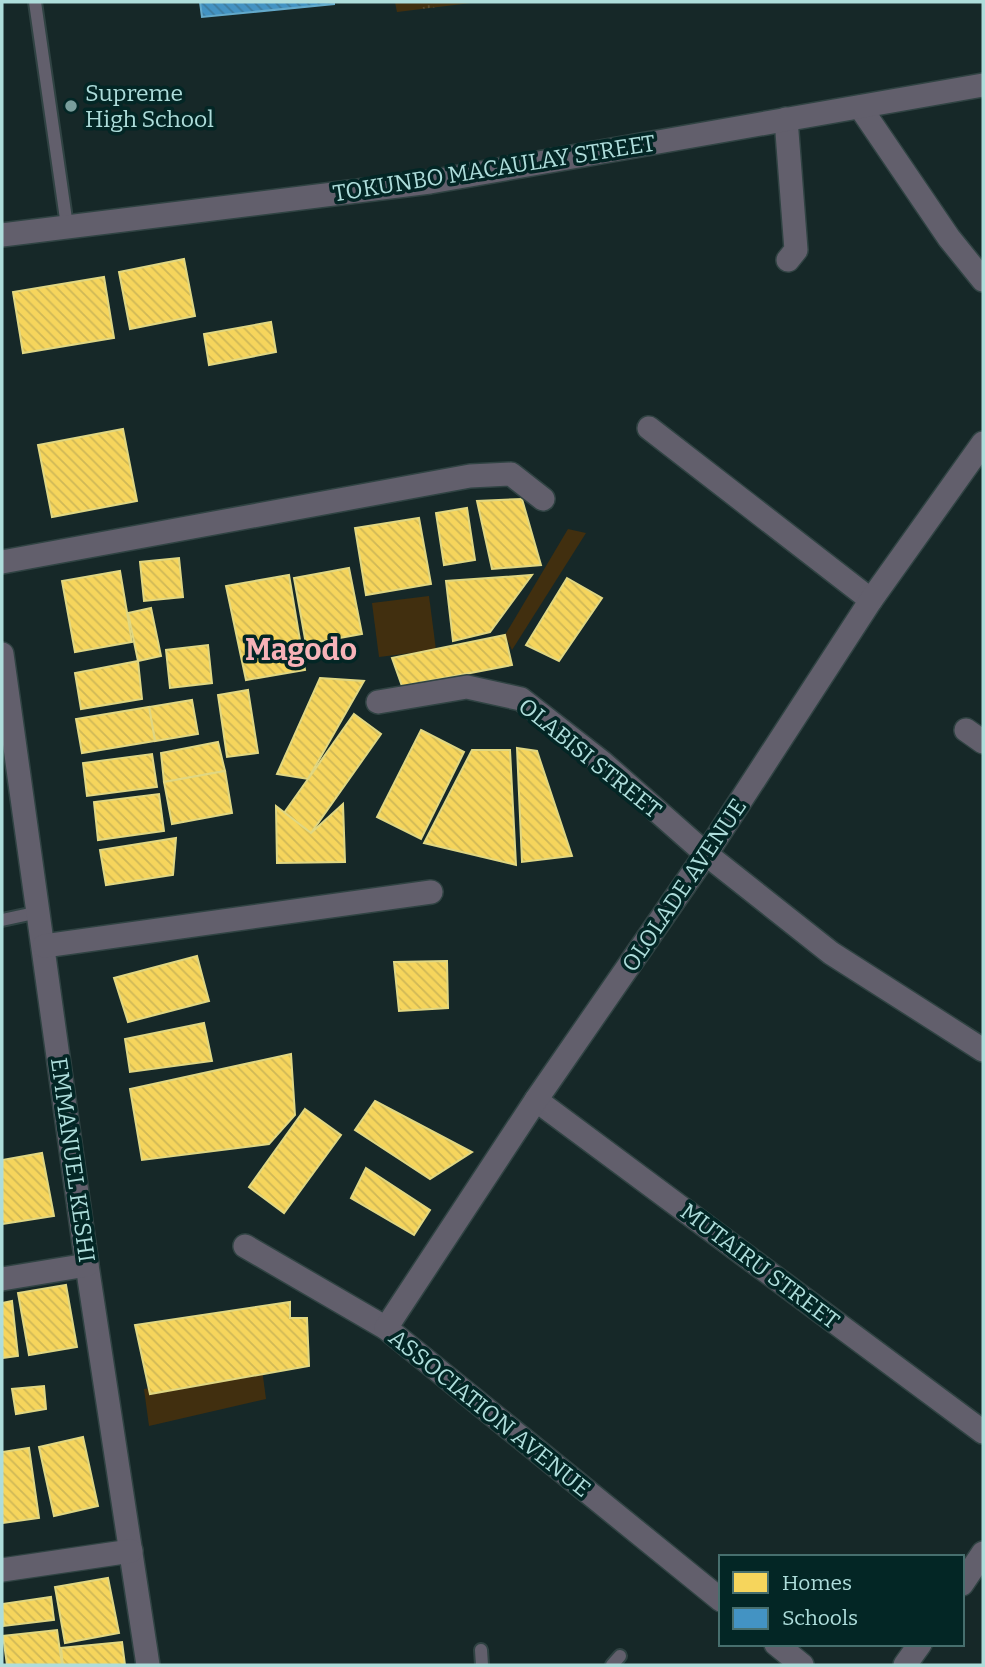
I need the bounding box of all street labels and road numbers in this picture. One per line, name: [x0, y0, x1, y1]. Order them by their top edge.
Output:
street label: TOKUNBO MACAULAY STREET: [331, 129, 657, 207]
street label: OLABISI STREET: [513, 692, 667, 824]
street label: OLOLADE AVENUE: [616, 793, 752, 977]
street label: EMMANUEL KESHI: [45, 1056, 101, 1264]
street label: MUTAIRU STREET: [675, 1197, 845, 1335]
street label: ASSOCIATION AVENUE: [384, 1323, 596, 1503]

